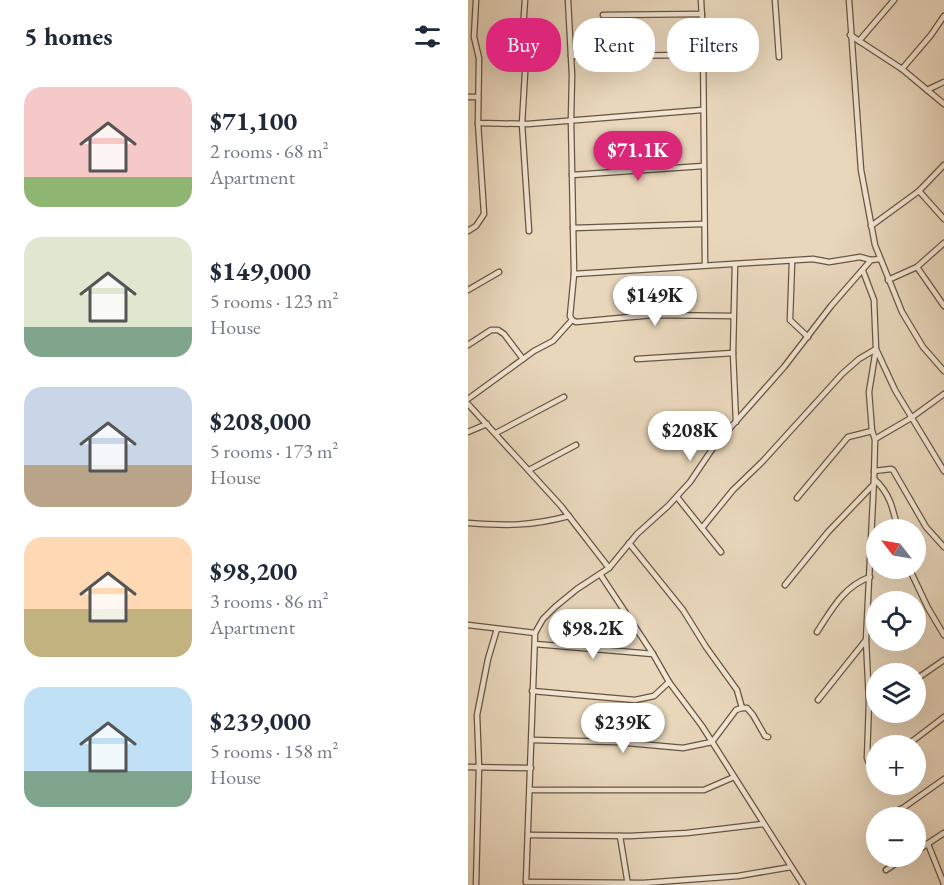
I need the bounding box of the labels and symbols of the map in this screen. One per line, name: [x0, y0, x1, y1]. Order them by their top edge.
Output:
pin: $71.1K: [589, 131, 687, 182]
pin: $149K: [613, 276, 697, 327]
pin: $208K: [648, 411, 732, 462]
north arrow: [866, 519, 926, 579]
pin: $98.2K: [544, 609, 642, 660]
pin: $239K: [581, 703, 665, 754]

